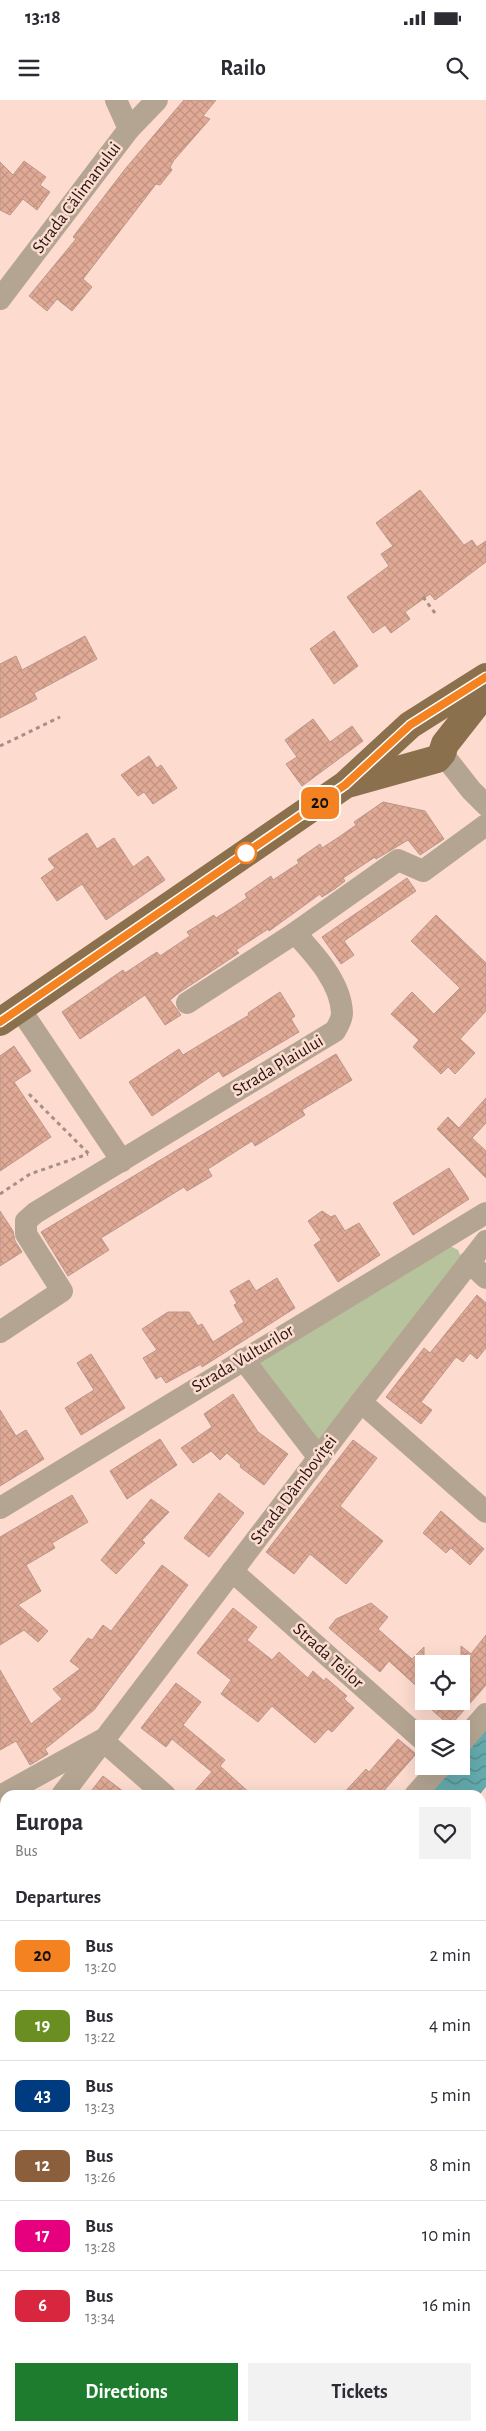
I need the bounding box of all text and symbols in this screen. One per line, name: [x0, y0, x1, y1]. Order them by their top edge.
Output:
text: 13:18: [25, 8, 61, 27]
icon: menu: [15, 54, 43, 82]
icon: search: [443, 54, 471, 82]
text: Railo: [220, 57, 266, 79]
street label: Strada Călimanului: [29, 139, 125, 257]
line badge: 20: [298, 787, 342, 819]
text: 20: [311, 794, 329, 812]
unlabelled marker: [235, 842, 257, 864]
street label: Strada Plaiului: [229, 1032, 327, 1100]
street label: Strada Vulturilor: [189, 1321, 297, 1396]
street label: Strada Dâmboviței: [247, 1432, 341, 1548]
street label: Strada Teilor: [289, 1620, 367, 1692]
map controls: [415, 1655, 470, 1775]
button: locate: [415, 1655, 470, 1710]
button: layers: [415, 1720, 470, 1775]
button: heart: [419, 1807, 471, 1859]
text: Europa: [15, 1811, 83, 1835]
text: Bus: [15, 1843, 38, 1859]
text: Departures: [15, 1888, 101, 1907]
text: Bus: [85, 1937, 113, 1956]
text: 2 min: [430, 1946, 471, 1965]
text: 20: [34, 1947, 51, 1965]
text: 13:20: [85, 1959, 117, 1975]
text: Bus: [85, 2007, 113, 2026]
text: 4 min: [429, 2016, 471, 2035]
text: 19: [35, 2017, 50, 2035]
text: 13:22: [85, 2029, 115, 2045]
text: Bus: [85, 2077, 113, 2096]
text: 5 min: [430, 2086, 471, 2105]
text: 43: [34, 2087, 51, 2105]
text: 13:23: [85, 2099, 115, 2115]
text: Bus: [85, 2147, 113, 2166]
text: 8 min: [429, 2156, 471, 2175]
text: 12: [35, 2157, 50, 2175]
text: 13:26: [85, 2169, 116, 2185]
text: Bus: [85, 2217, 113, 2236]
text: 10 min: [422, 2226, 471, 2245]
text: 17: [35, 2227, 50, 2245]
text: 13:28: [85, 2239, 116, 2255]
text: Bus: [85, 2287, 113, 2306]
text: 16 min: [423, 2296, 471, 2315]
text: 6: [38, 2297, 47, 2315]
text: 13:34: [85, 2309, 115, 2325]
button: Directions: [15, 2363, 238, 2421]
button: Tickets: [248, 2363, 471, 2421]

